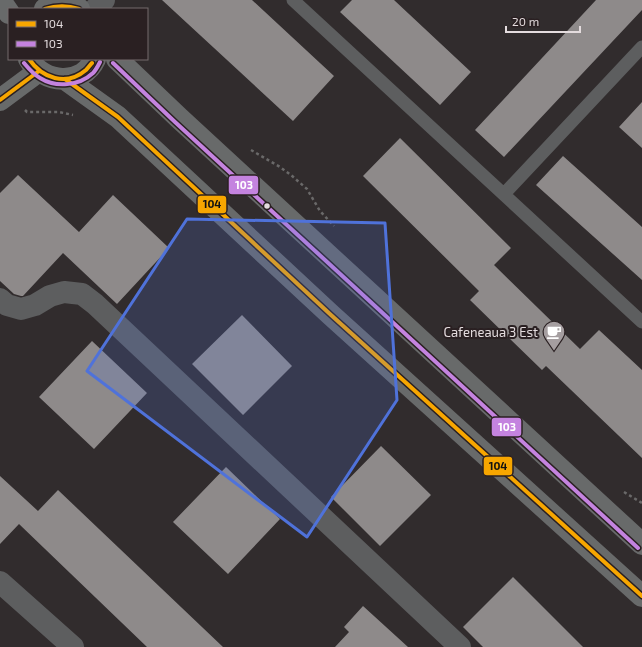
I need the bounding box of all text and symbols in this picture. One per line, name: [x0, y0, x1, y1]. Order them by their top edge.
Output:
legend: [8, 8, 148, 60]
scale bar: [506, 8, 580, 34]
text: 20 m: [512, 14, 539, 28]
text: 104: [44, 16, 63, 30]
text: 103: [44, 36, 63, 50]
line badge: 103: [228, 175, 259, 195]
text: 103: [235, 178, 253, 191]
line badge: 104: [197, 195, 227, 214]
text: 104: [203, 197, 221, 210]
unlabelled marker: [262, 201, 272, 211]
cafe icon: Cafeneaua 3 Est: [541, 319, 567, 352]
place label: Cafeneaua 3 Est: [444, 324, 538, 340]
line badge: 103: [491, 417, 522, 437]
text: 103: [498, 420, 516, 433]
line badge: 104: [483, 456, 513, 476]
text: 104: [489, 459, 507, 472]

